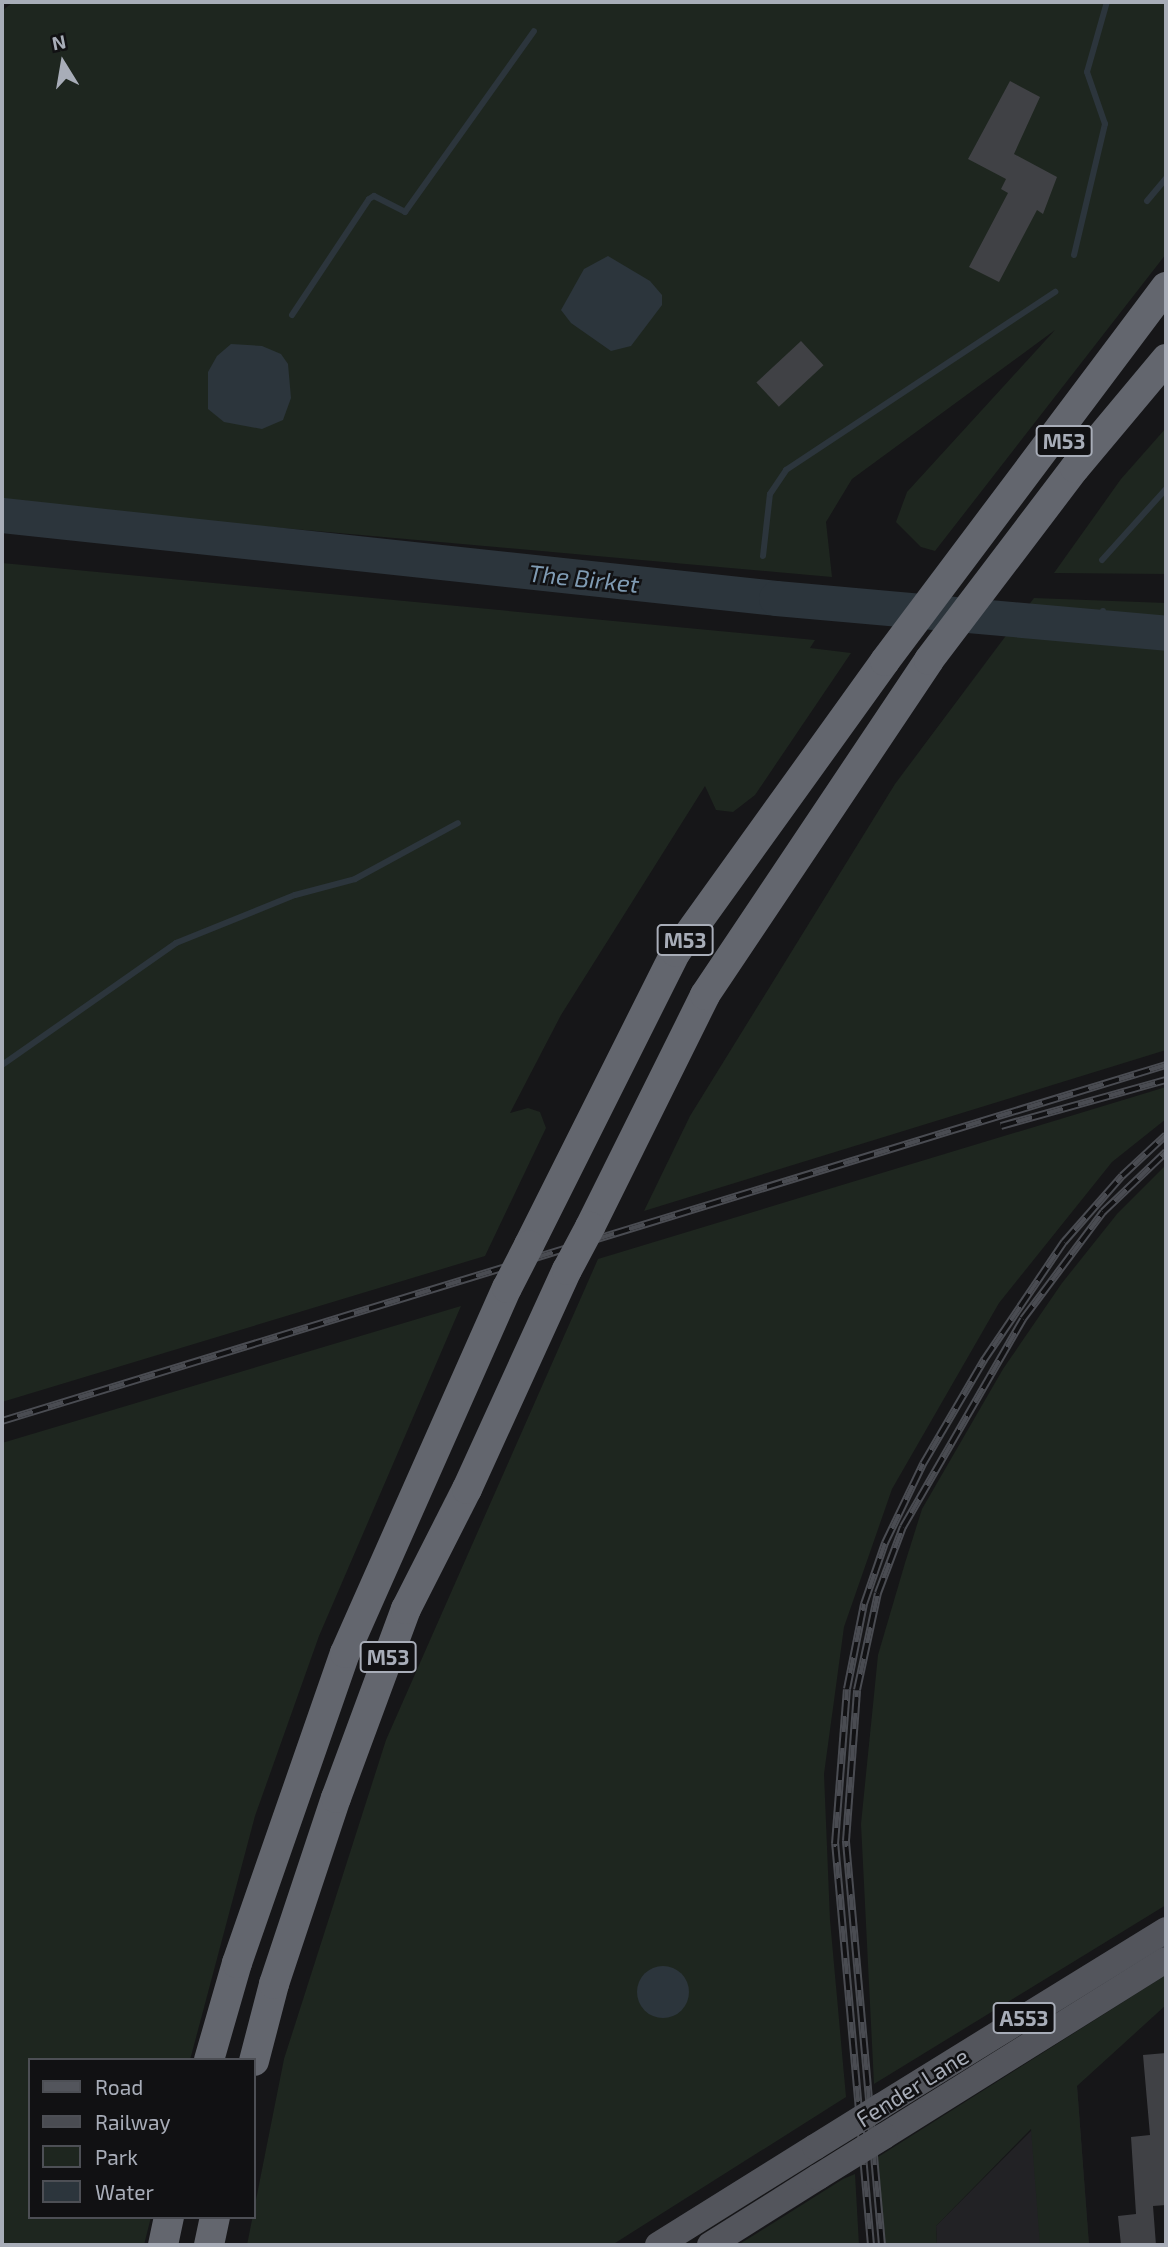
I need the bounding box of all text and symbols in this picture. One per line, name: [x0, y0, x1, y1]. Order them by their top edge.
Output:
north arrow: [28, 28, 98, 98]
text: N: [50, 29, 68, 54]
road number: M53: [1034, 424, 1094, 458]
water label: The Birket: [528, 558, 640, 598]
road number: M53: [655, 922, 715, 958]
road number: M53: [358, 1640, 418, 1674]
road number: A553: [992, 2000, 1056, 2036]
street label: Fender Lane: [851, 2041, 973, 2133]
legend: [28, 2058, 256, 2219]
text: Road: [95, 2074, 143, 2099]
text: Railway: [95, 2109, 171, 2134]
text: Park: [95, 2144, 138, 2169]
text: Water: [95, 2179, 154, 2204]

